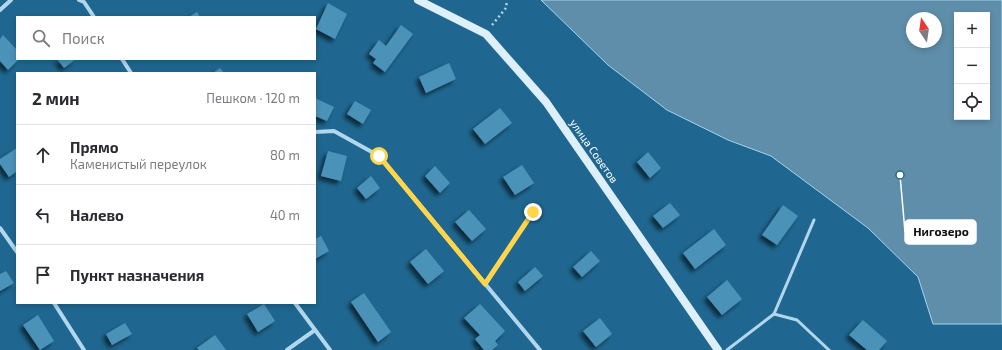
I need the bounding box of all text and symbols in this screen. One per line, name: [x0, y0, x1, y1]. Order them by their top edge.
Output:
north arrow: [906, 12, 942, 48]
map controls: [954, 12, 990, 120]
button: +: [954, 12, 990, 48]
search box: [16, 16, 316, 60]
icon: search: [30, 27, 52, 49]
text: Поиск: [62, 29, 105, 47]
button: −: [954, 48, 990, 84]
button: locate: [954, 84, 990, 120]
text: 2 мин: [32, 88, 80, 108]
text: Пешком · 120 m: [206, 90, 300, 106]
street label: улица Советов: [567, 116, 621, 186]
text: Прямо: [70, 138, 119, 156]
icon: ahead: [32, 144, 54, 166]
text: 80 m: [270, 147, 300, 163]
route start: [370, 147, 388, 165]
text: Каменистый переулок: [70, 156, 207, 172]
route end: [524, 203, 542, 221]
icon: left: [32, 204, 54, 226]
text: Налево: [70, 206, 124, 224]
text: 40 m: [270, 207, 300, 223]
callout: Нигозеро: [905, 220, 976, 244]
text: Нигозеро: [913, 224, 969, 238]
icon: arrive: [32, 264, 54, 286]
text: Пункт назначения: [70, 266, 204, 284]

